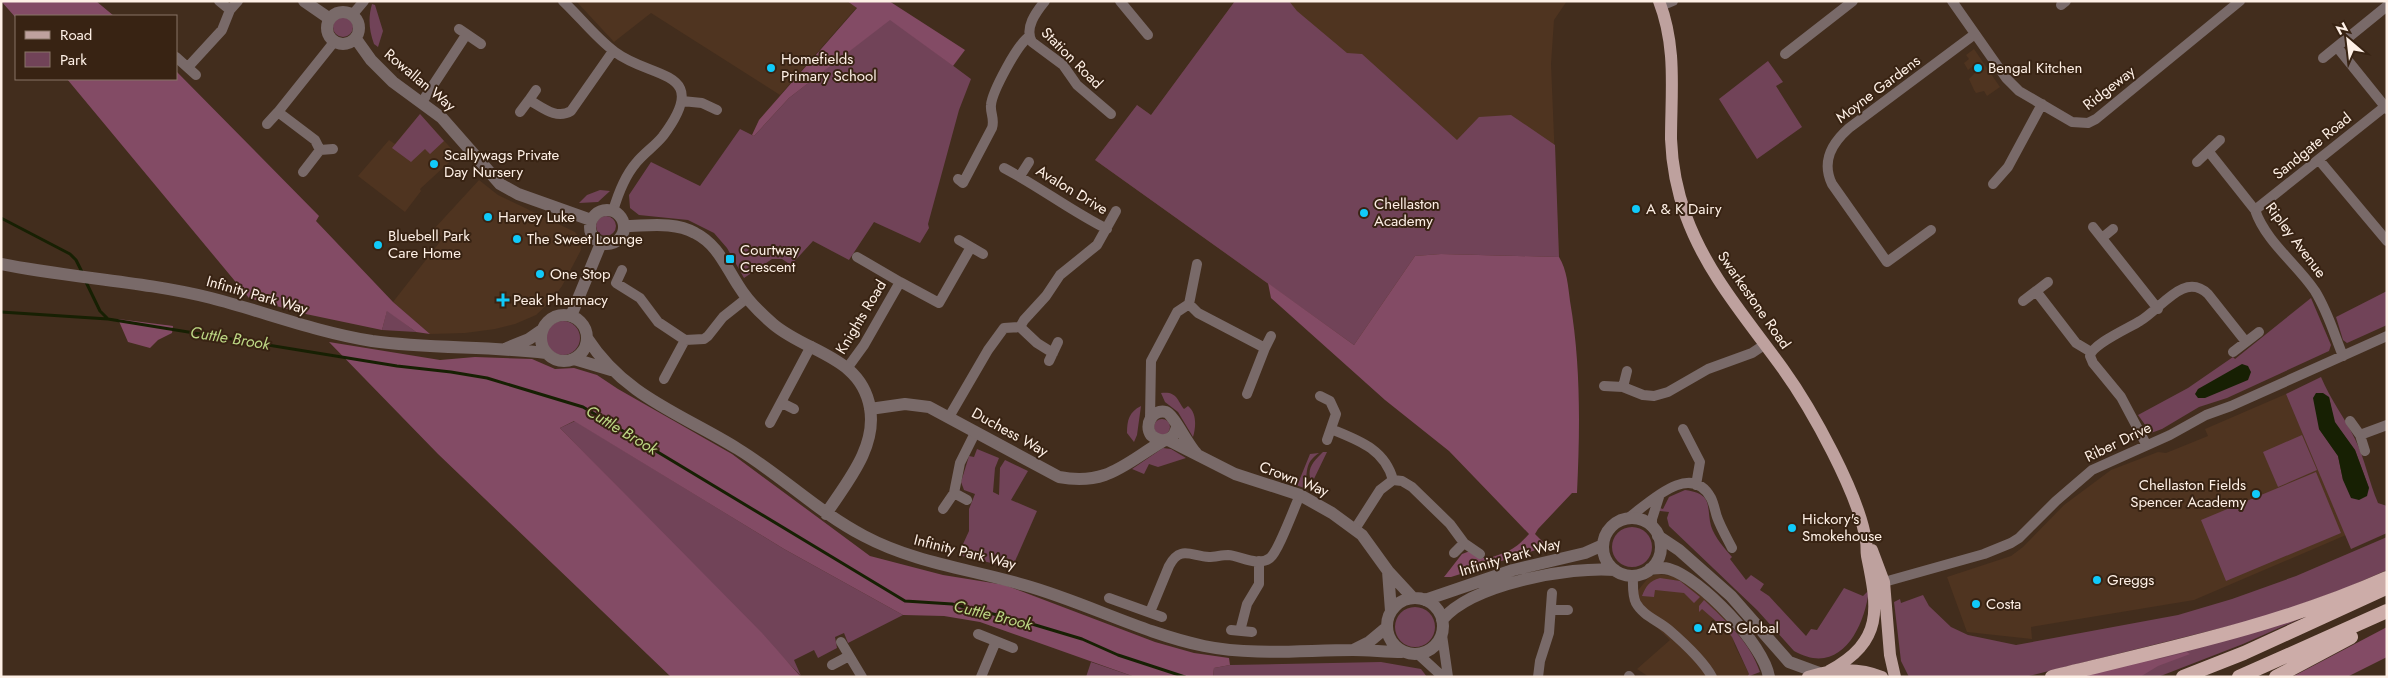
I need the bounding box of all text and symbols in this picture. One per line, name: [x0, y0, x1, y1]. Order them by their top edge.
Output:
legend: [15, 15, 178, 80]
north arrow: [2323, 15, 2373, 65]
text: N: [2332, 17, 2352, 40]
street label: Station Road: [1036, 22, 1108, 94]
text: Road: [60, 24, 92, 46]
street label: Rowallan Way: [379, 43, 461, 117]
place label: Homefields Primary School: [781, 48, 877, 87]
text: Park: [60, 49, 87, 71]
street label: Moyne Gardens: [1831, 50, 1925, 128]
place label: Bengal Kitchen: [1988, 57, 2082, 79]
street label: Ridgeway: [2078, 60, 2140, 115]
marker: Homefields Primary School: [765, 62, 777, 74]
marker: Bengal Kitchen: [1972, 62, 1984, 74]
street label: Sandgate Road: [2268, 107, 2356, 185]
place label: Scallywags Private Day Nursery: [444, 144, 559, 183]
marker: Scallywags Private Day Nursery: [428, 158, 440, 170]
street label: Avalon Drive: [1032, 160, 1112, 220]
place label: Chellaston Academy: [1374, 193, 1440, 232]
place label: A & K Dairy: [1646, 198, 1722, 220]
street label: Ripley Avenue: [2260, 198, 2332, 283]
marker: A & K Dairy: [1630, 203, 1642, 215]
place label: Harvey Luke: [498, 206, 575, 228]
marker: Chellaston Academy: [1358, 207, 1370, 219]
marker: Harvey Luke: [482, 211, 494, 223]
place label: Bluebell Park Care Home: [388, 225, 470, 264]
place label: The Sweet Lounge: [527, 228, 643, 250]
marker: The Sweet Lounge: [511, 233, 523, 245]
marker: Bluebell Park Care Home: [372, 239, 384, 251]
place label: Courtway Crescent: [740, 239, 799, 278]
street label: Swarkestone Road: [1712, 247, 1796, 353]
marker: Courtway Crescent: [724, 253, 736, 265]
place label: One Stop: [550, 263, 611, 285]
marker: One Stop: [534, 268, 546, 280]
street label: Infinity Park Way: [204, 270, 311, 320]
street label: Knights Road: [830, 276, 892, 358]
place label: Peak Pharmacy: [513, 289, 608, 311]
marker: Peak Pharmacy: [497, 294, 509, 306]
water label: Cuttle Brook: [189, 320, 273, 356]
water label: Cuttle Brook: [582, 399, 663, 461]
street label: Duchess Way: [968, 402, 1053, 462]
street label: Riber Drive: [2081, 416, 2155, 468]
street label: Crown Way: [1256, 456, 1332, 502]
place label: Chellaston Fields Spencer Academy: [2130, 474, 2246, 513]
marker: Chellaston Fields Spencer Academy: [2250, 488, 2262, 500]
place label: Hickory's Smokehouse: [1802, 508, 1882, 547]
marker: Hickory's Smokehouse: [1786, 522, 1798, 534]
street label: Infinity Park Way: [912, 529, 1019, 575]
street label: Infinity Park Way: [1457, 532, 1564, 582]
place label: Greggs: [2107, 569, 2154, 591]
marker: Greggs: [2091, 574, 2103, 586]
place label: Costa: [1986, 593, 2021, 615]
water label: Cuttle Brook: [951, 594, 1036, 636]
marker: Costa: [1970, 598, 1982, 610]
place label: ATS Global: [1708, 617, 1779, 639]
marker: ATS Global: [1692, 622, 1704, 634]

